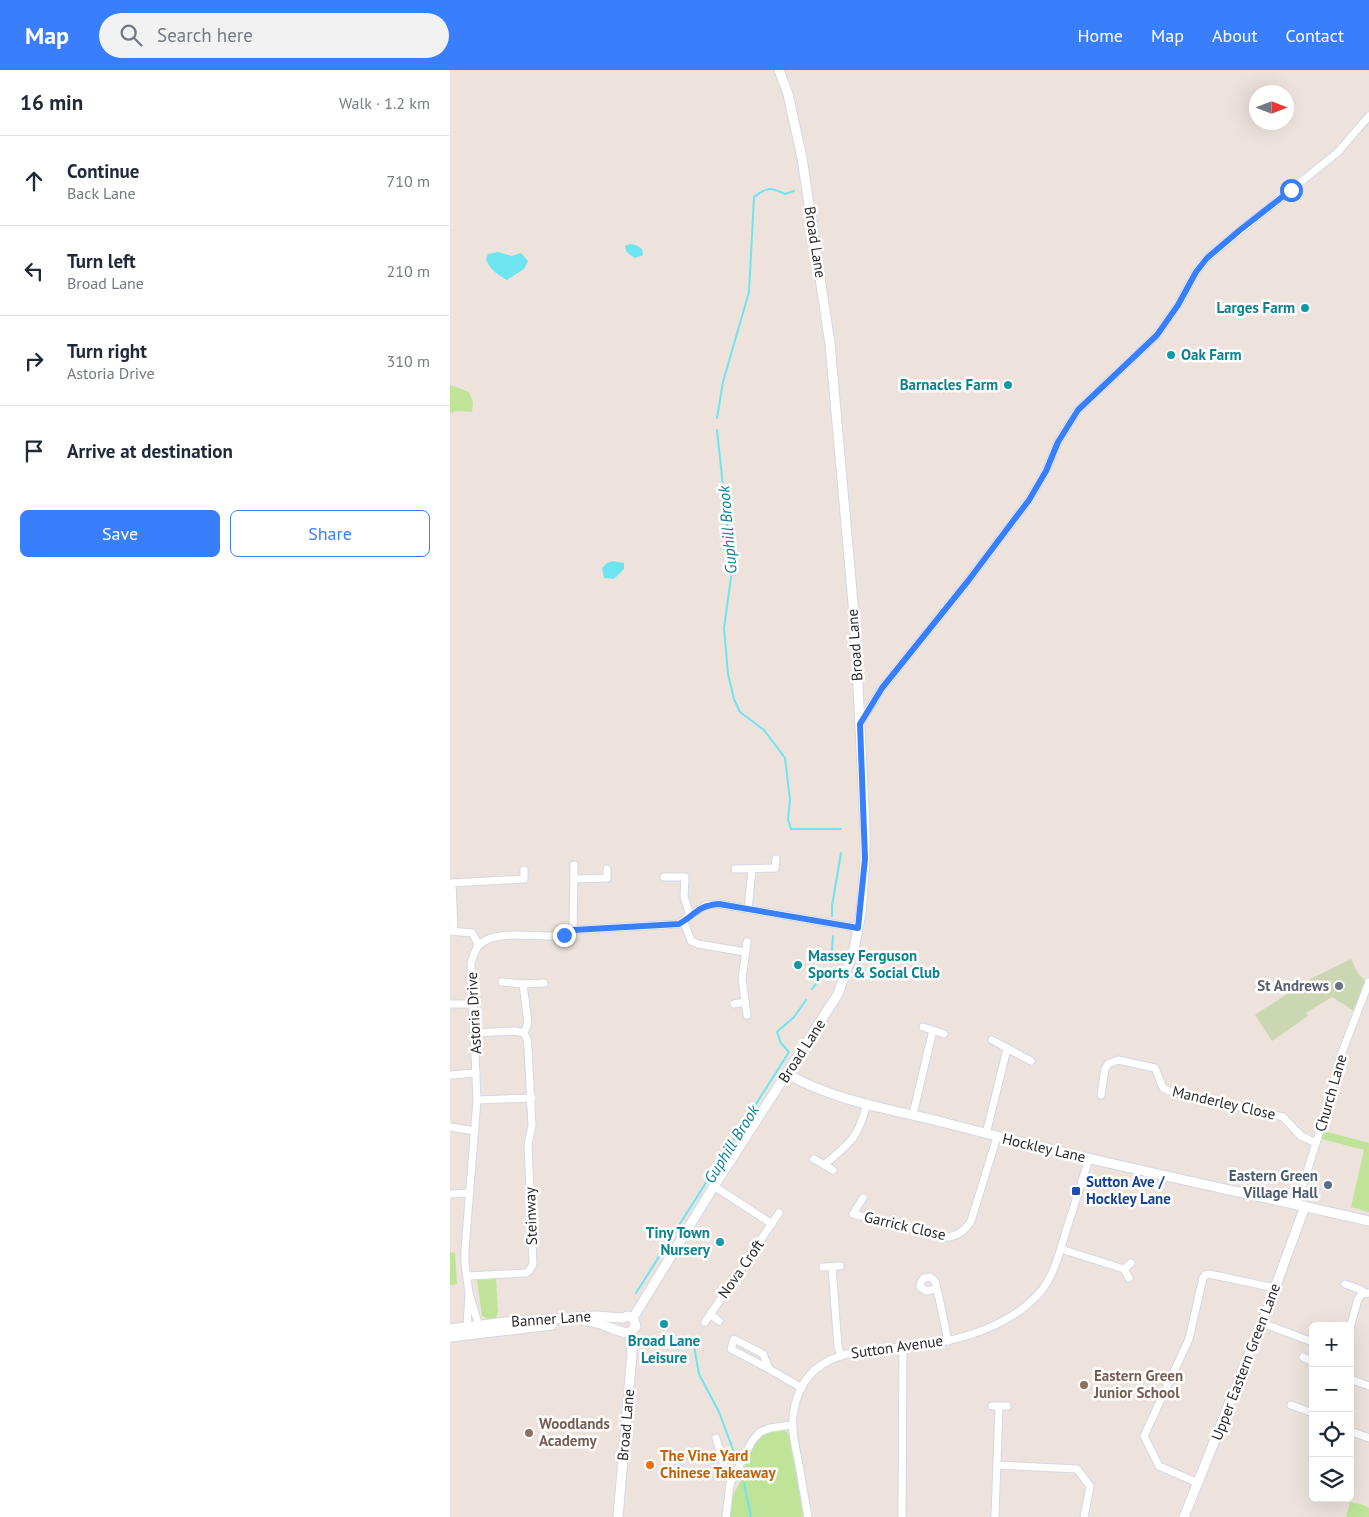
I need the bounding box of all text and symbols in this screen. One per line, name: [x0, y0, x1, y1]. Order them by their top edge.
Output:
search box: [99, 13, 449, 58]
text: Map: [25, 20, 69, 51]
icon: search: [117, 21, 145, 49]
text: Search here: [157, 23, 253, 47]
text: Home: [1077, 24, 1123, 47]
text: Map: [1151, 24, 1184, 47]
text: About: [1212, 24, 1258, 47]
text: Contact: [1286, 24, 1344, 47]
north arrow: [1249, 85, 1294, 130]
text: 16 min: [20, 89, 83, 116]
text: Walk · 1.2 km: [339, 93, 430, 113]
text: Continue: [67, 159, 139, 183]
icon: ahead: [20, 167, 48, 195]
text: 710 m: [387, 171, 430, 191]
route start: [1280, 179, 1303, 202]
text: Back Lane: [67, 183, 136, 203]
street label: Broad Lane: [800, 205, 831, 279]
text: Turn left: [67, 249, 136, 273]
icon: left: [20, 257, 48, 285]
text: 210 m: [387, 261, 430, 281]
text: Broad Lane: [67, 273, 144, 293]
place label: Larges Farm: [1216, 298, 1295, 317]
marker: Larges Farm: [1299, 302, 1311, 314]
text: Turn right: [67, 339, 147, 363]
place label: Oak Farm: [1181, 345, 1242, 364]
icon: right: [20, 347, 48, 375]
marker: Oak Farm: [1165, 349, 1177, 361]
text: 310 m: [387, 351, 430, 371]
text: Astoria Drive: [67, 363, 155, 383]
place label: Barnacles Farm: [900, 375, 998, 394]
marker: Barnacles Farm: [1002, 379, 1014, 391]
icon: arrive: [20, 437, 48, 465]
text: Arrive at destination: [67, 439, 233, 463]
water label: Guphill Brook: [713, 484, 741, 575]
button: Save: [20, 510, 220, 557]
button: Share: [230, 510, 430, 557]
street label: Broad Lane: [843, 608, 866, 682]
route end: [553, 924, 576, 947]
place label: Massey Ferguson Sports & Social Club: [808, 946, 940, 982]
marker: Massey Ferguson Sports & Social Club: [792, 959, 804, 971]
street label: Astoria Drive: [462, 971, 485, 1055]
place label: St Andrews: [1257, 976, 1329, 995]
marker: St Andrews: [1333, 980, 1345, 992]
street label: Broad Lane: [774, 1015, 829, 1086]
street label: Church Lane: [1310, 1052, 1351, 1134]
street label: Manderley Close: [1171, 1081, 1278, 1124]
water label: Guphill Brook: [699, 1101, 763, 1187]
street label: Hockley Lane: [1001, 1129, 1088, 1166]
place label: Eastern Green Village Hall: [1229, 1166, 1319, 1202]
place label: Sutton Ave / Hockley Lane: [1086, 1172, 1171, 1208]
marker: Eastern Green Village Hall: [1322, 1179, 1334, 1191]
marker: Sutton Ave / Hockley Lane: [1070, 1185, 1082, 1197]
street label: Steinway: [520, 1187, 541, 1245]
street label: Garrick Close: [862, 1207, 948, 1244]
place label: Tiny Town Nursery: [646, 1223, 711, 1259]
street label: Nova Croft: [713, 1236, 768, 1302]
marker: Tiny Town Nursery: [714, 1236, 726, 1248]
street label: Upper Eastern Green Lane: [1207, 1281, 1284, 1443]
street label: Banner Lane: [510, 1306, 592, 1331]
marker: Broad Lane Leisure: [658, 1318, 670, 1330]
map controls: [1309, 1322, 1354, 1502]
button: +: [1309, 1322, 1354, 1367]
place label: Broad Lane Leisure: [628, 1331, 701, 1367]
street label: Sutton Avenue: [850, 1331, 944, 1362]
place label: Eastern Green Junior School: [1093, 1366, 1183, 1402]
button: −: [1309, 1367, 1354, 1412]
marker: Eastern Green Junior School: [1078, 1379, 1090, 1391]
street label: Broad Lane: [613, 1388, 638, 1462]
button: locate: [1309, 1412, 1354, 1457]
place label: Woodlands Academy: [539, 1414, 610, 1450]
marker: Woodlands Academy: [523, 1427, 535, 1439]
place label: The Vine Yard Chinese Takeaway: [660, 1446, 776, 1482]
button: layers: [1309, 1457, 1354, 1502]
marker: The Vine Yard Chinese Takeaway: [644, 1459, 656, 1471]

